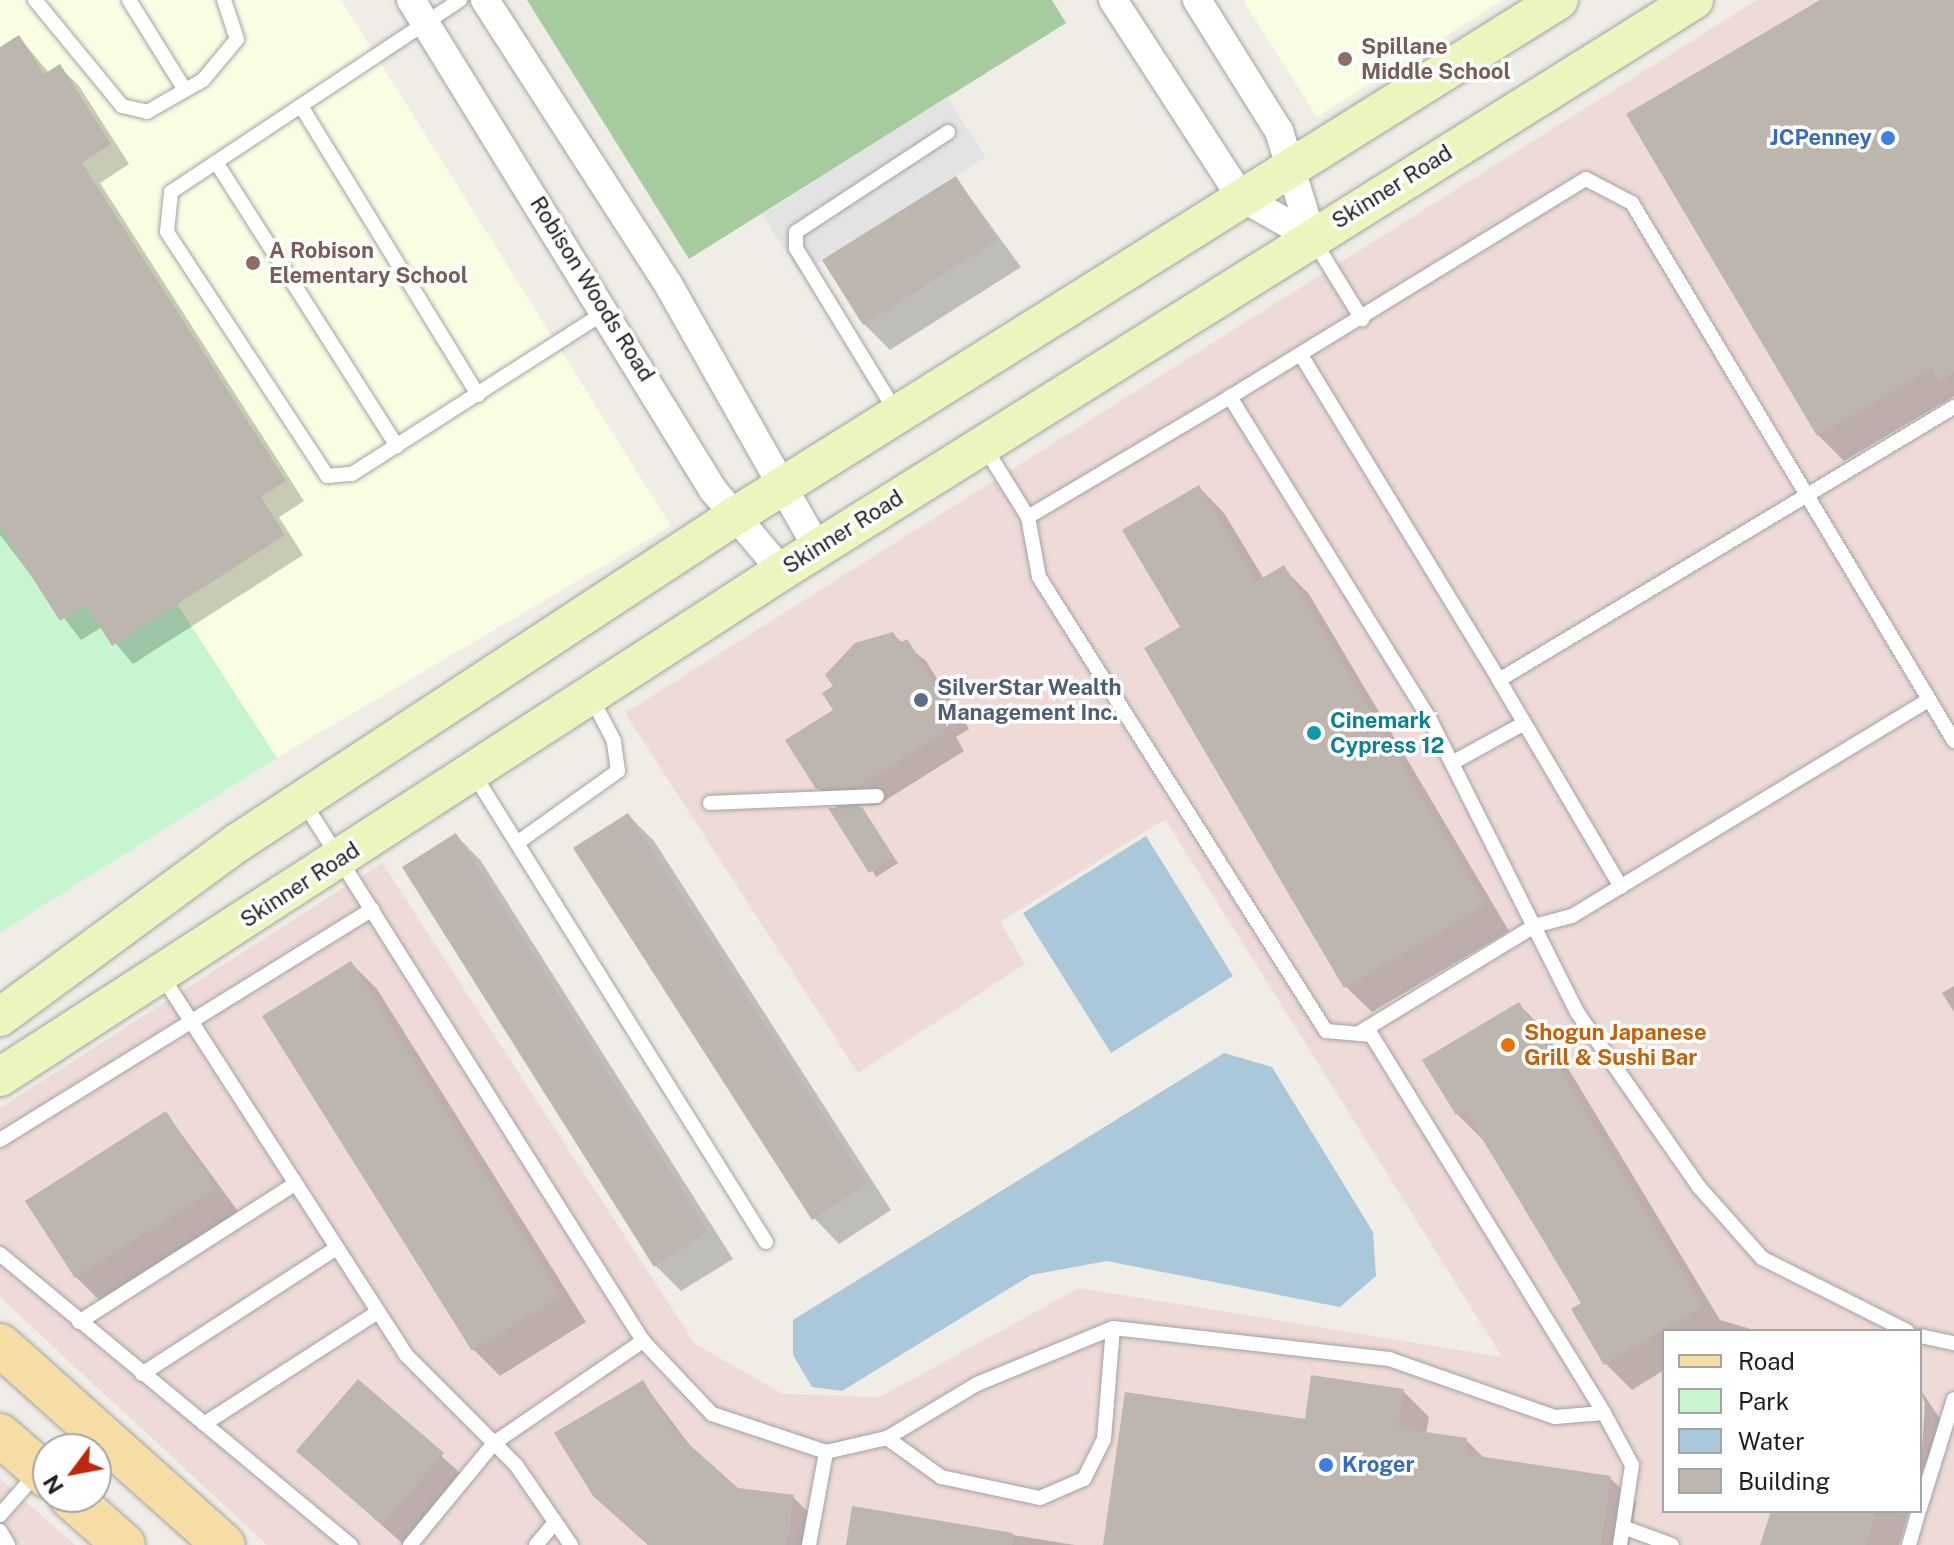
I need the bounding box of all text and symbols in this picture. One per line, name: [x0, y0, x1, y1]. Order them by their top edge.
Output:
place label: Spillane Middle School: [1361, 33, 1511, 84]
marker: Spillane Middle School: [1336, 50, 1354, 68]
place label: JCPenney: [1770, 125, 1872, 151]
marker: JCPenney: [1879, 129, 1897, 147]
street label: Skinner Road: [1327, 140, 1457, 234]
street label: Robison Woods Road: [524, 191, 660, 387]
place label: A Robison Elementary School: [269, 237, 468, 288]
marker: A Robison Elementary School: [244, 254, 262, 272]
street label: Skinner Road: [778, 485, 908, 579]
place label: SilverStar Wealth Management Inc.: [937, 674, 1122, 726]
marker: SilverStar Wealth Management Inc.: [912, 691, 930, 709]
place label: Cinemark Cypress 12: [1330, 707, 1445, 758]
marker: Cinemark Cypress 12: [1305, 724, 1323, 742]
street label: Skinner Road: [236, 837, 364, 933]
place label: Shogun Japanese Grill & Sushi Bar: [1524, 1019, 1707, 1070]
marker: Shogun Japanese Grill & Sushi Bar: [1499, 1036, 1517, 1054]
legend: [1662, 1329, 1922, 1513]
text: Road: [1738, 1347, 1795, 1375]
text: Park: [1738, 1387, 1789, 1415]
text: Water: [1738, 1427, 1805, 1455]
north arrow: [32, 1433, 112, 1513]
place label: Kroger: [1342, 1452, 1415, 1478]
marker: Kroger: [1317, 1456, 1335, 1474]
text: Building: [1738, 1467, 1830, 1495]
text: N: [38, 1470, 69, 1499]

